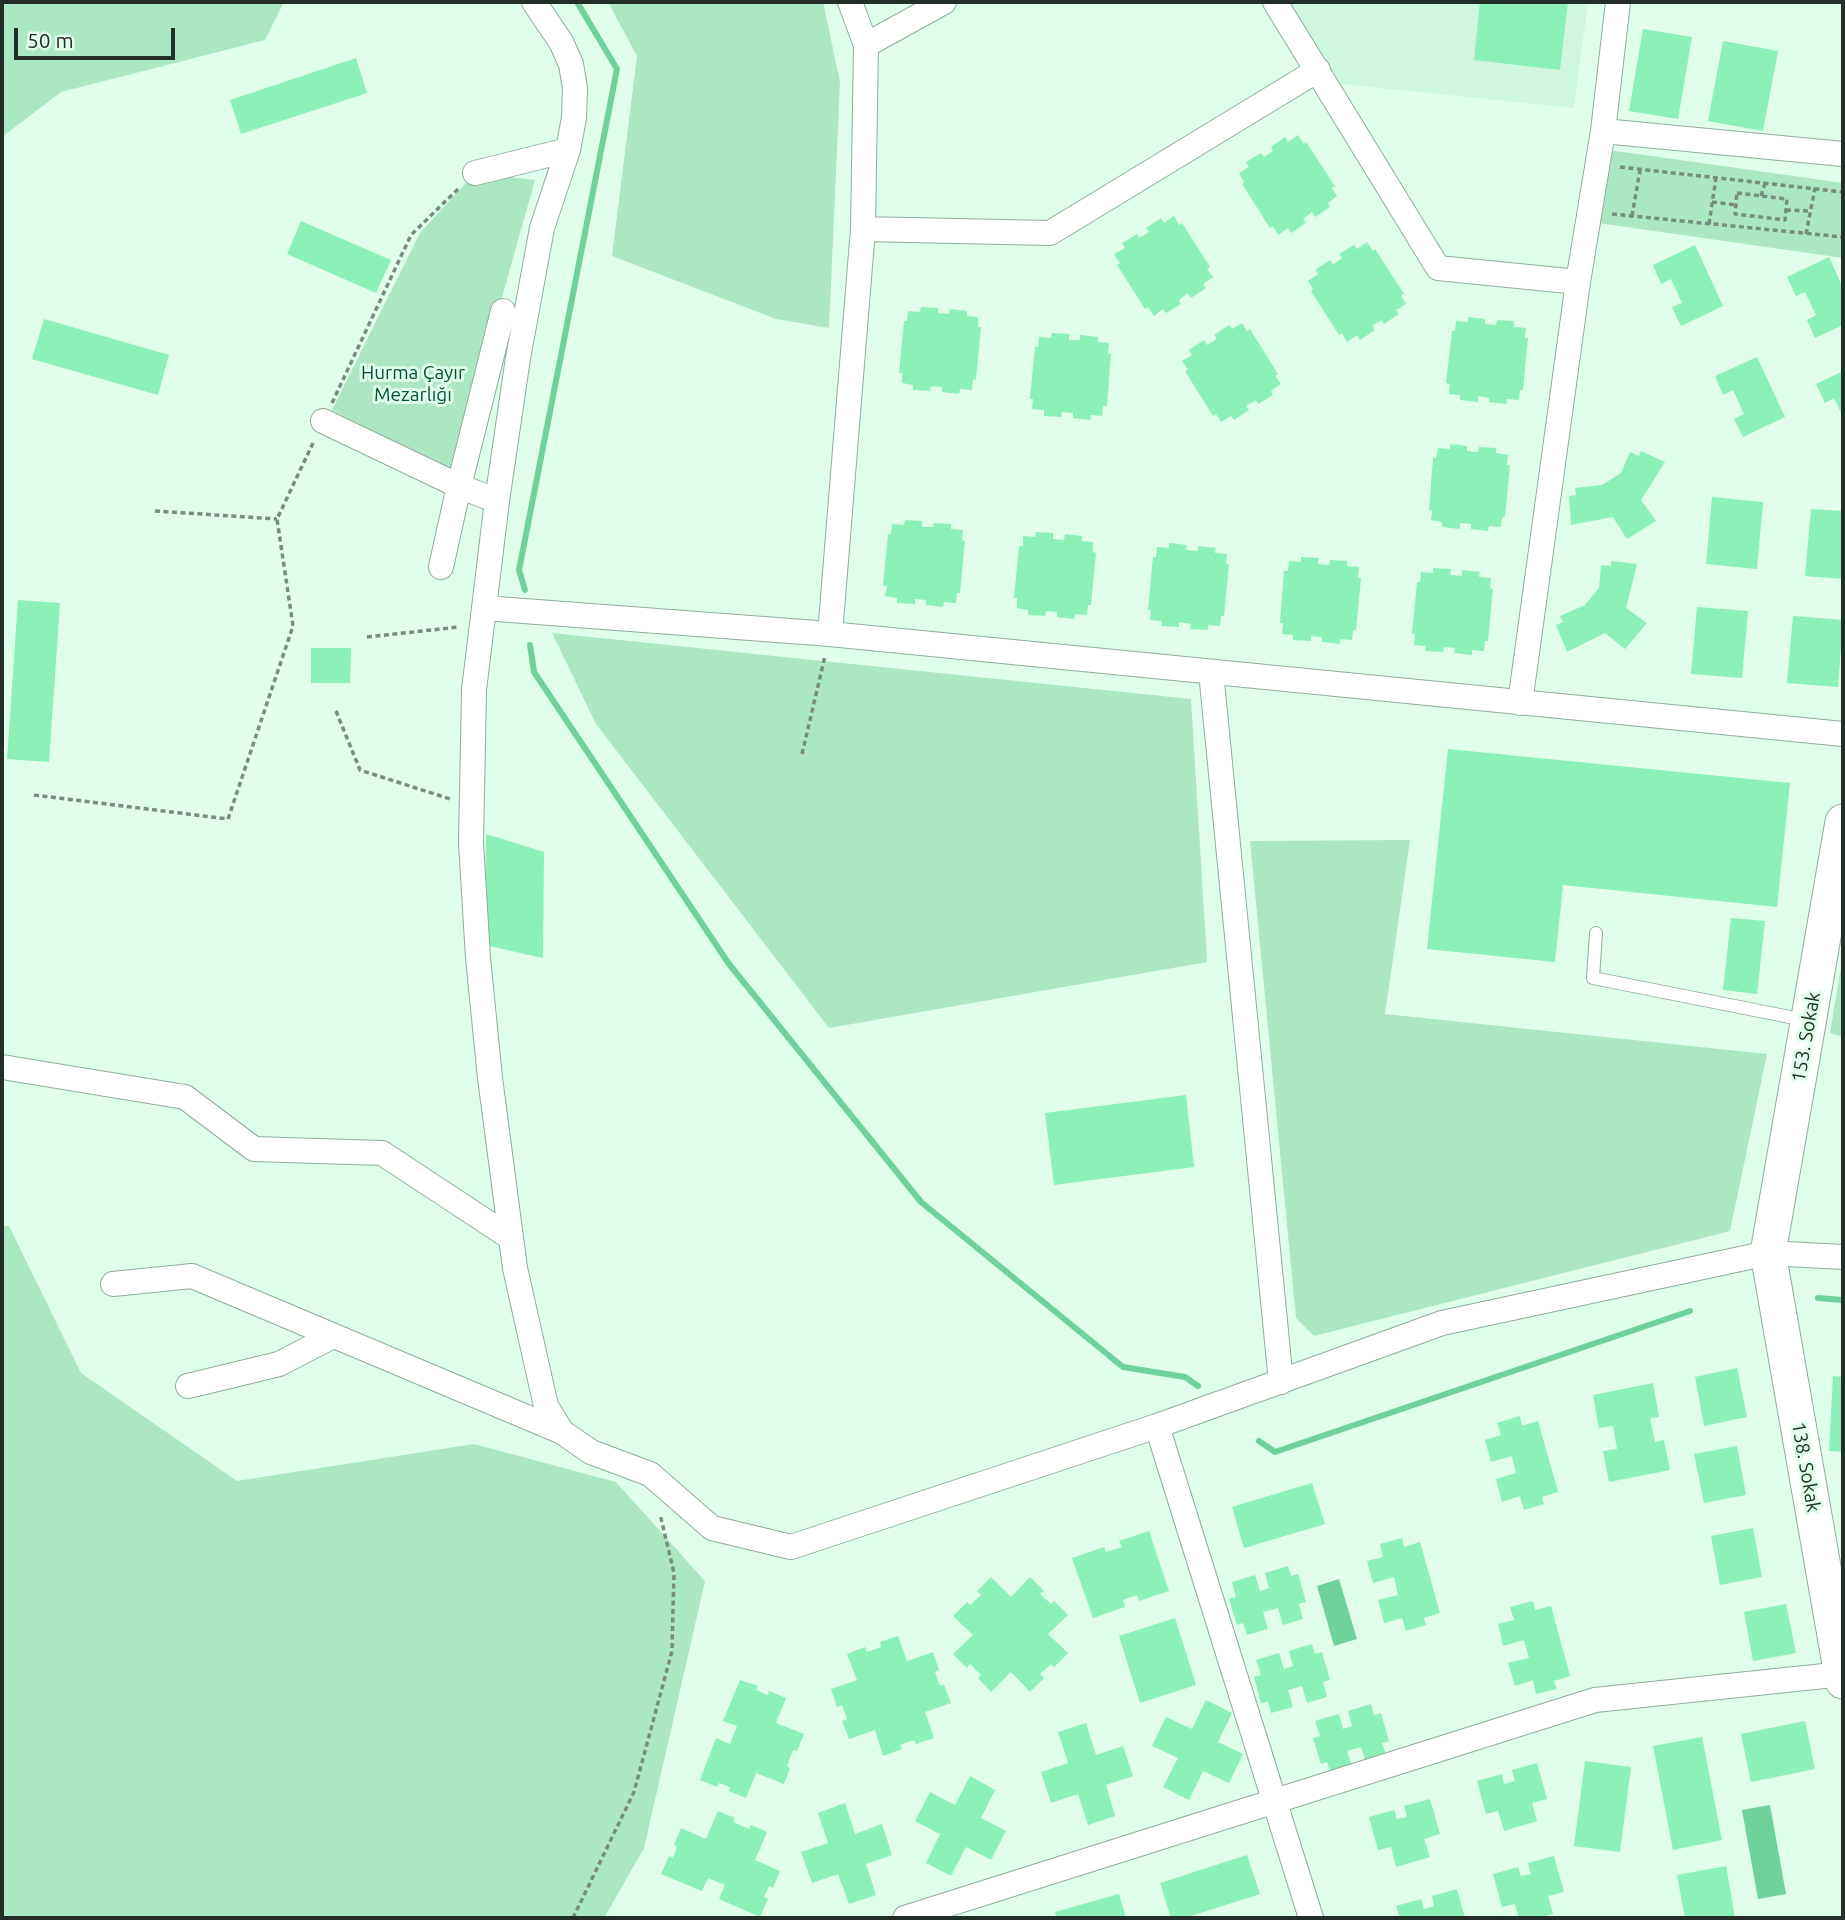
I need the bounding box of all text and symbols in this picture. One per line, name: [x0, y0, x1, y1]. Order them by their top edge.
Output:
scale bar: [18, 14, 178, 58]
text: 50 m: [27, 28, 74, 52]
park label: Hurma Çayır Mezarlığı: [361, 362, 465, 406]
street label: 153. Sokak: [1787, 990, 1825, 1084]
street label: 138. Sokak: [1787, 1420, 1825, 1514]

